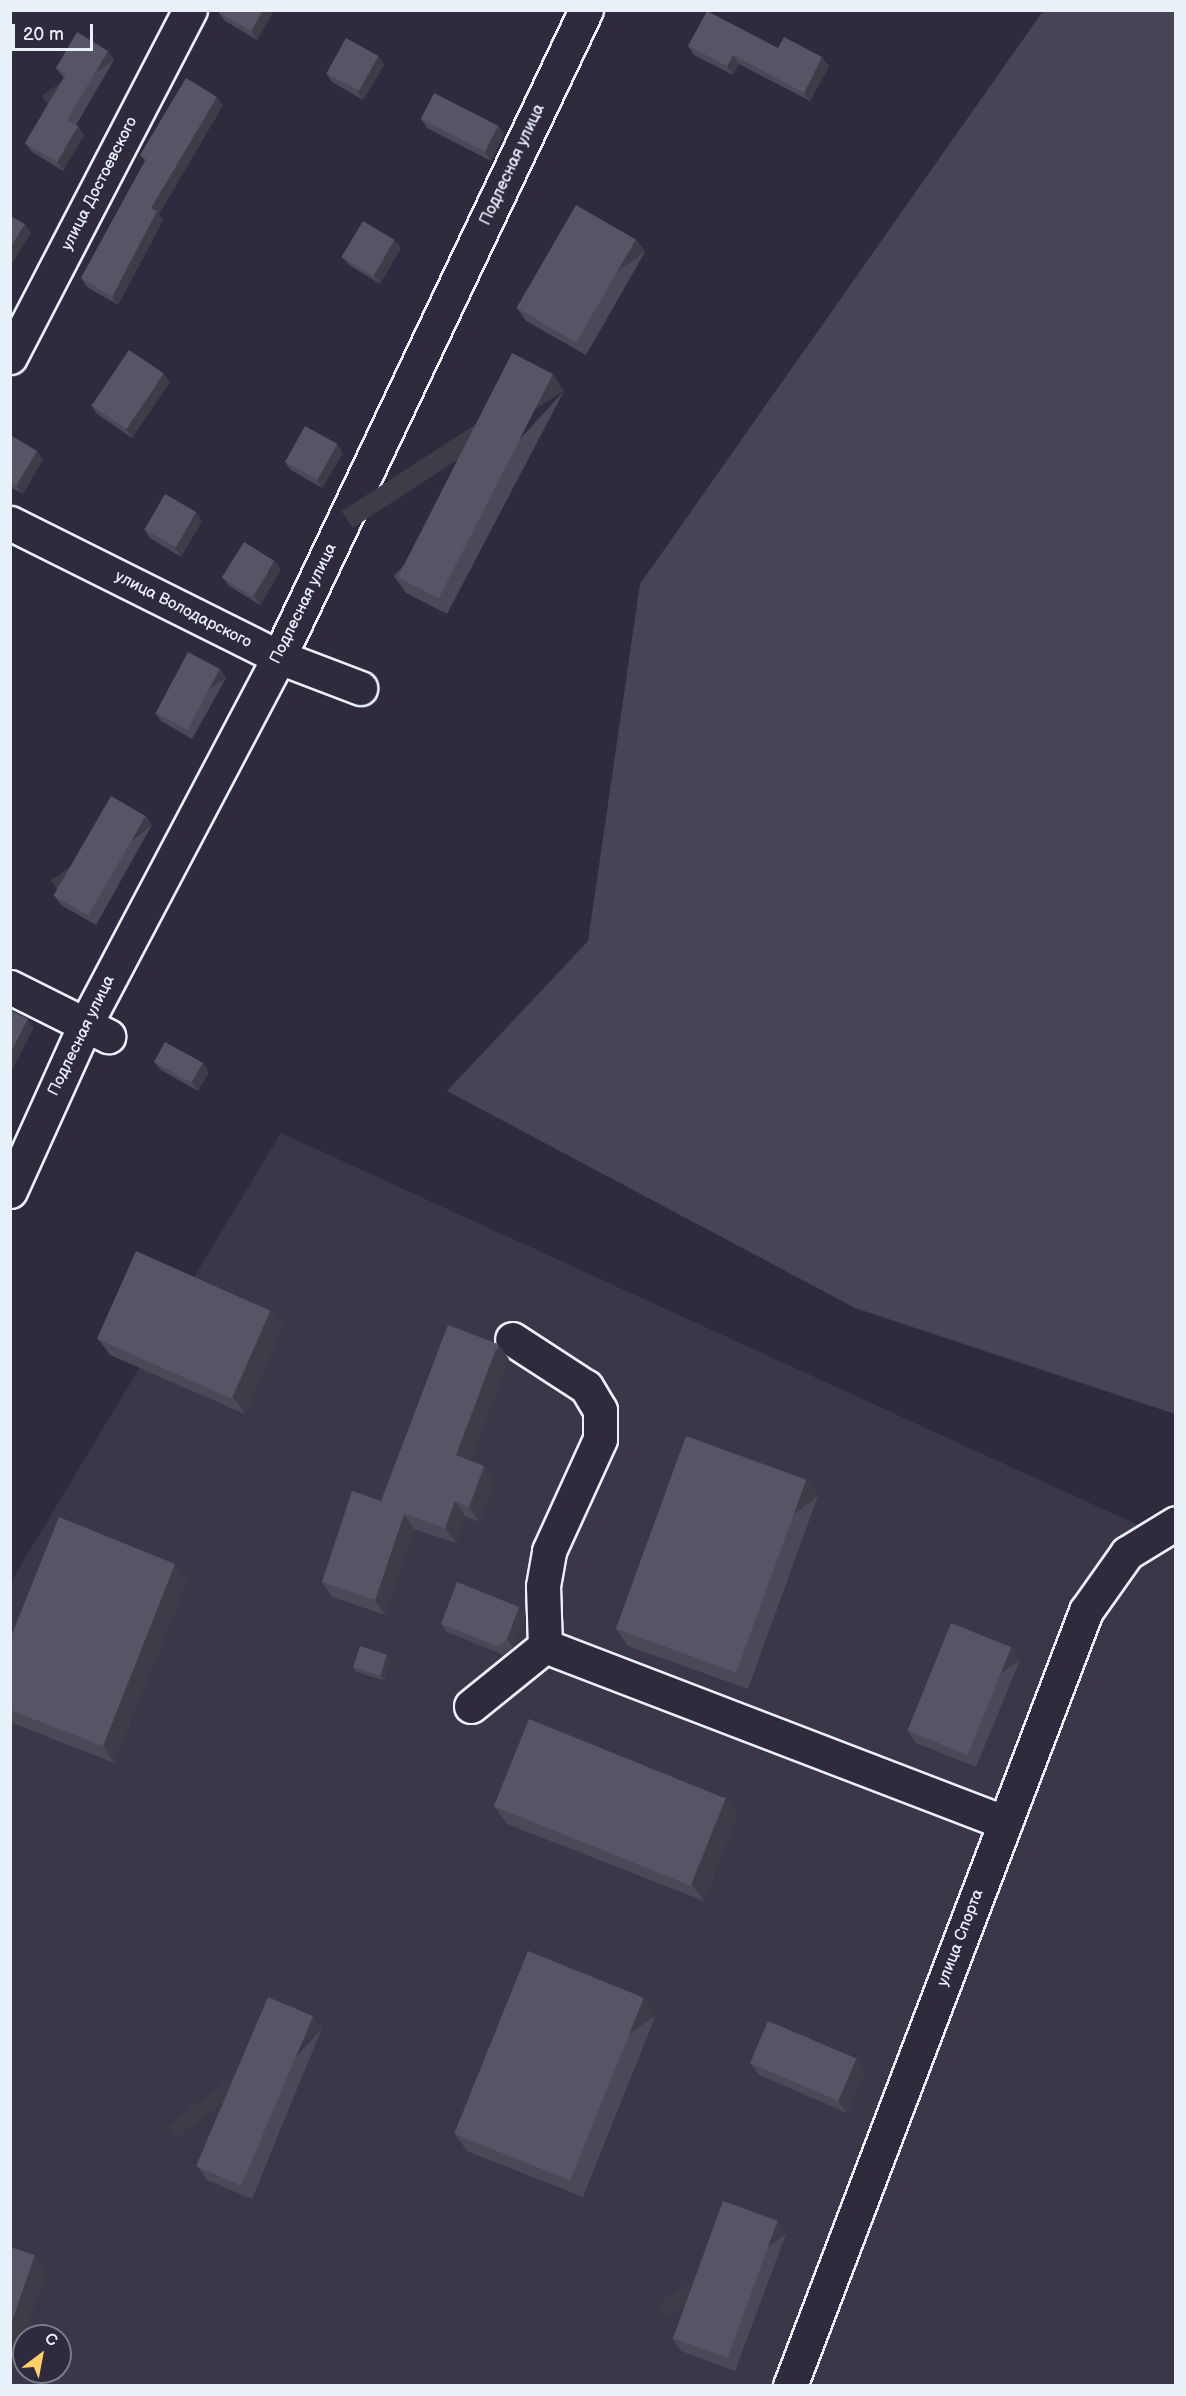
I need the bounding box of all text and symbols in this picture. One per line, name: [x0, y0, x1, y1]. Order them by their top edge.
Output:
scale bar: [15, 12, 96, 50]
text: 20 m: [23, 24, 64, 45]
street label: Подлесная улица: [477, 101, 549, 229]
street label: улица Достоевского: [58, 114, 142, 254]
street label: Подлесная улица: [267, 541, 341, 667]
street label: улица Володарского: [111, 567, 255, 653]
street label: Подлесная улица: [45, 973, 119, 1099]
street label: улица Спорта: [934, 1887, 988, 1989]
north arrow: [12, 2324, 72, 2384]
text: С: [41, 2329, 60, 2351]

